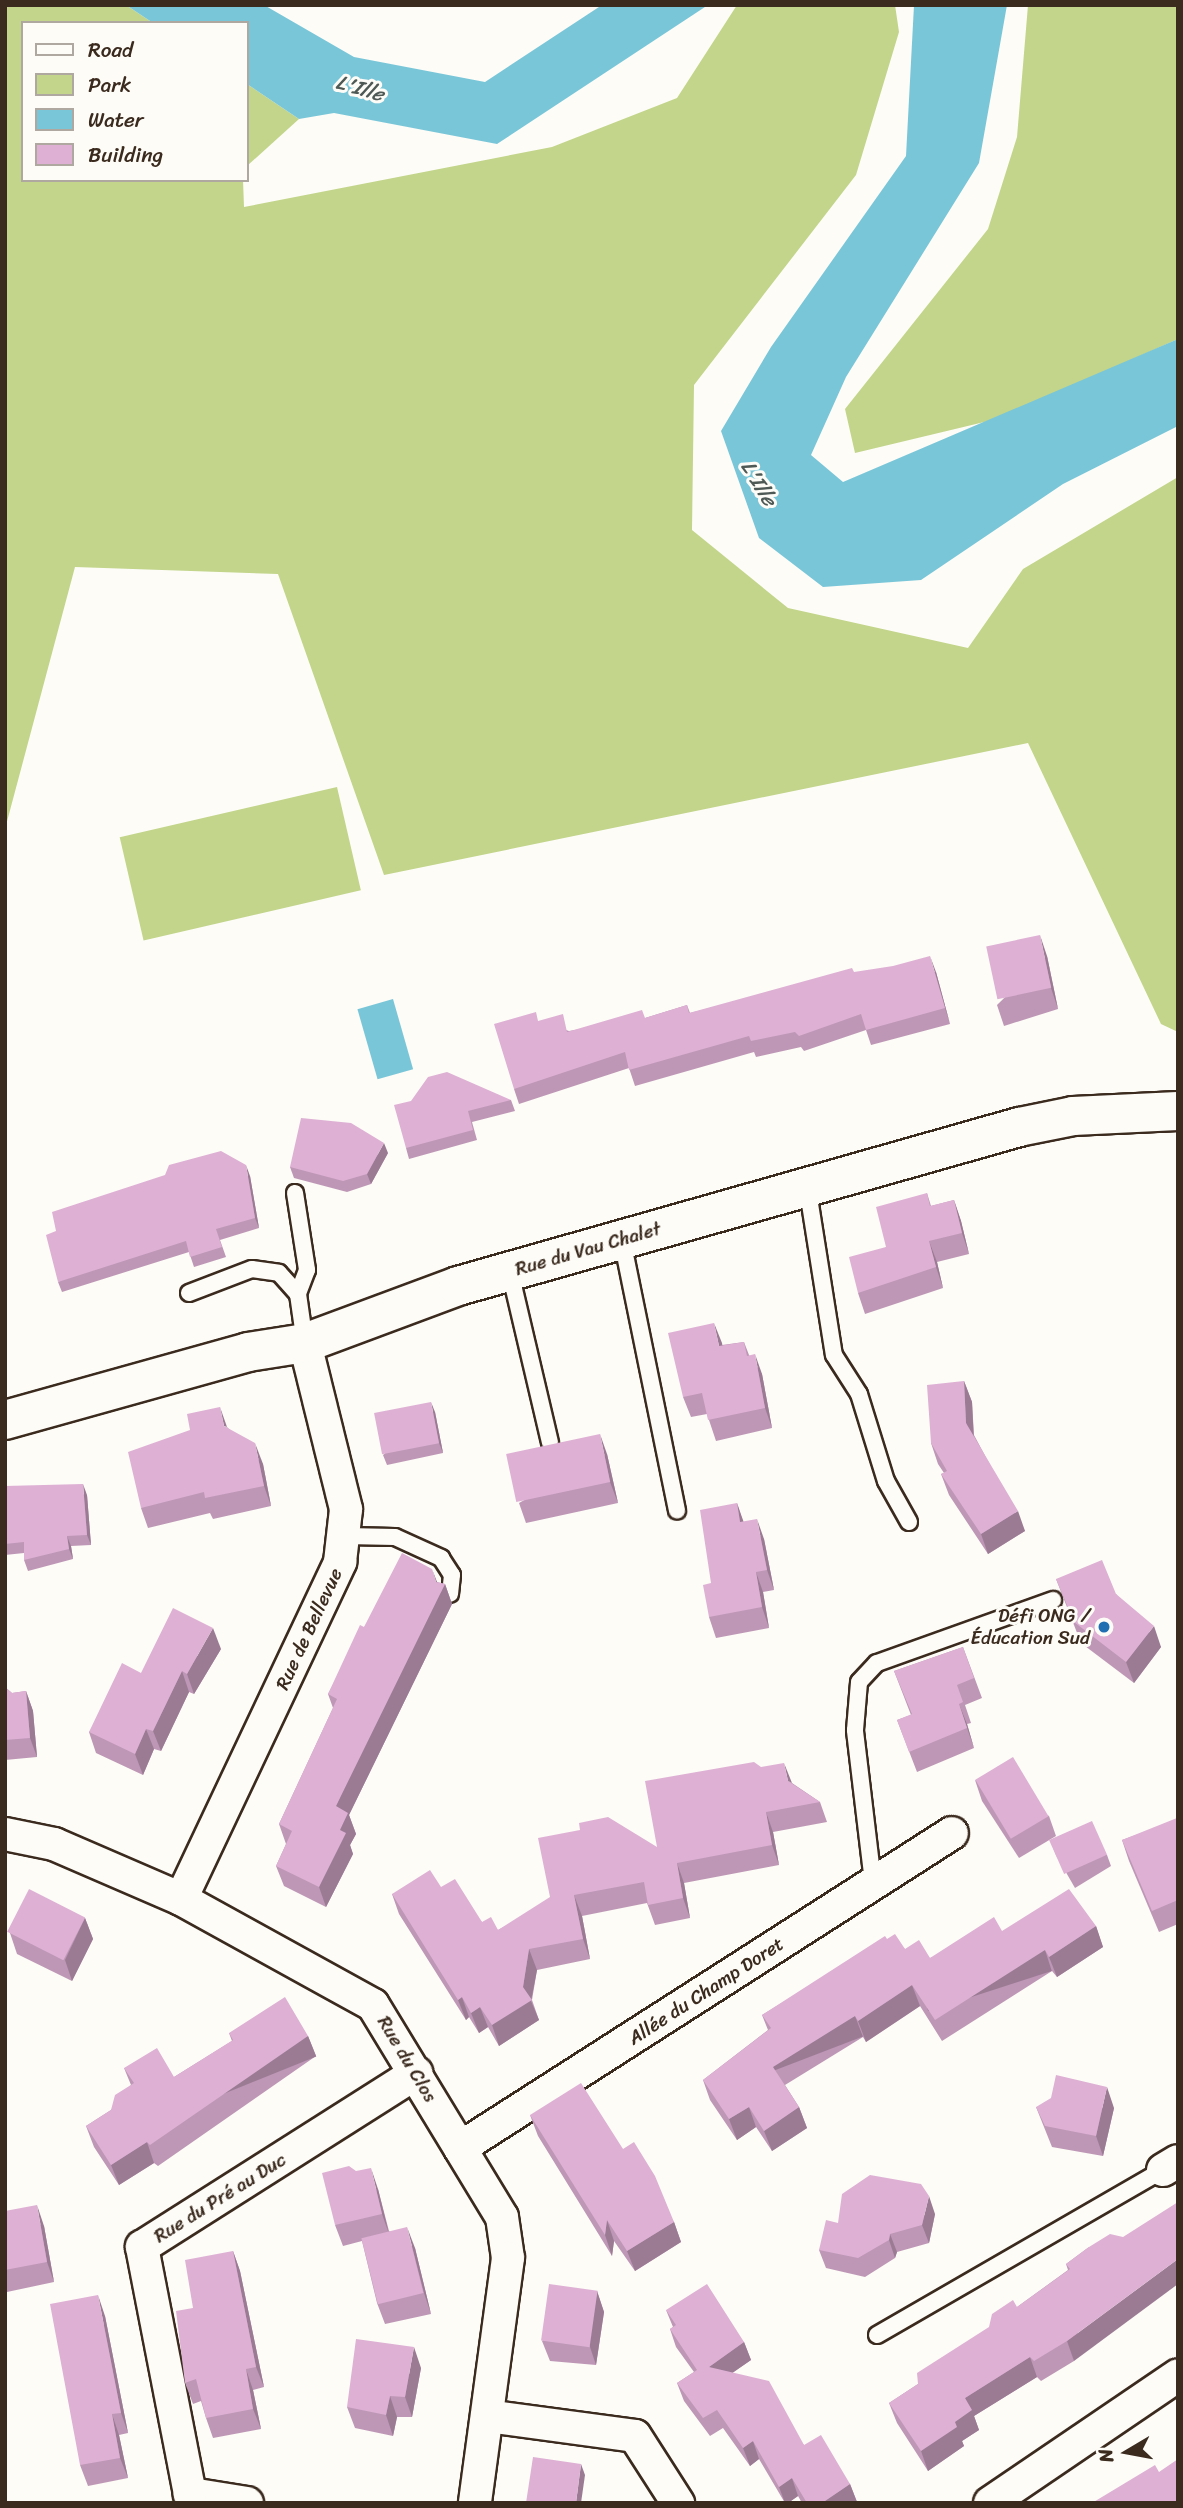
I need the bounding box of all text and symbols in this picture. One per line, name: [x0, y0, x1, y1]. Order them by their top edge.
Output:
legend: [21, 21, 248, 182]
text: Road: [88, 31, 133, 69]
text: Park: [88, 66, 131, 104]
water label: L'Ille: [333, 69, 387, 107]
text: Water: [88, 101, 143, 139]
text: Building: [88, 136, 163, 174]
water label: L'Ille: [736, 456, 782, 510]
street label: Rue du Vau Chalet: [513, 1217, 663, 1281]
street label: Rue de Bellevue: [271, 1564, 347, 1694]
place label: Défi ONG / Éducation Sud: [970, 1605, 1090, 1649]
marker: Défi ONG / Éducation Sud: [1096, 1619, 1112, 1635]
street label: Allée du Champ Doret: [624, 1932, 788, 2050]
street label: Rue du Clos: [372, 2011, 442, 2107]
street label: Rue du Pré au Duc: [150, 2148, 290, 2248]
north arrow: [1092, 2417, 1162, 2487]
text: N: [1088, 2446, 1123, 2465]

